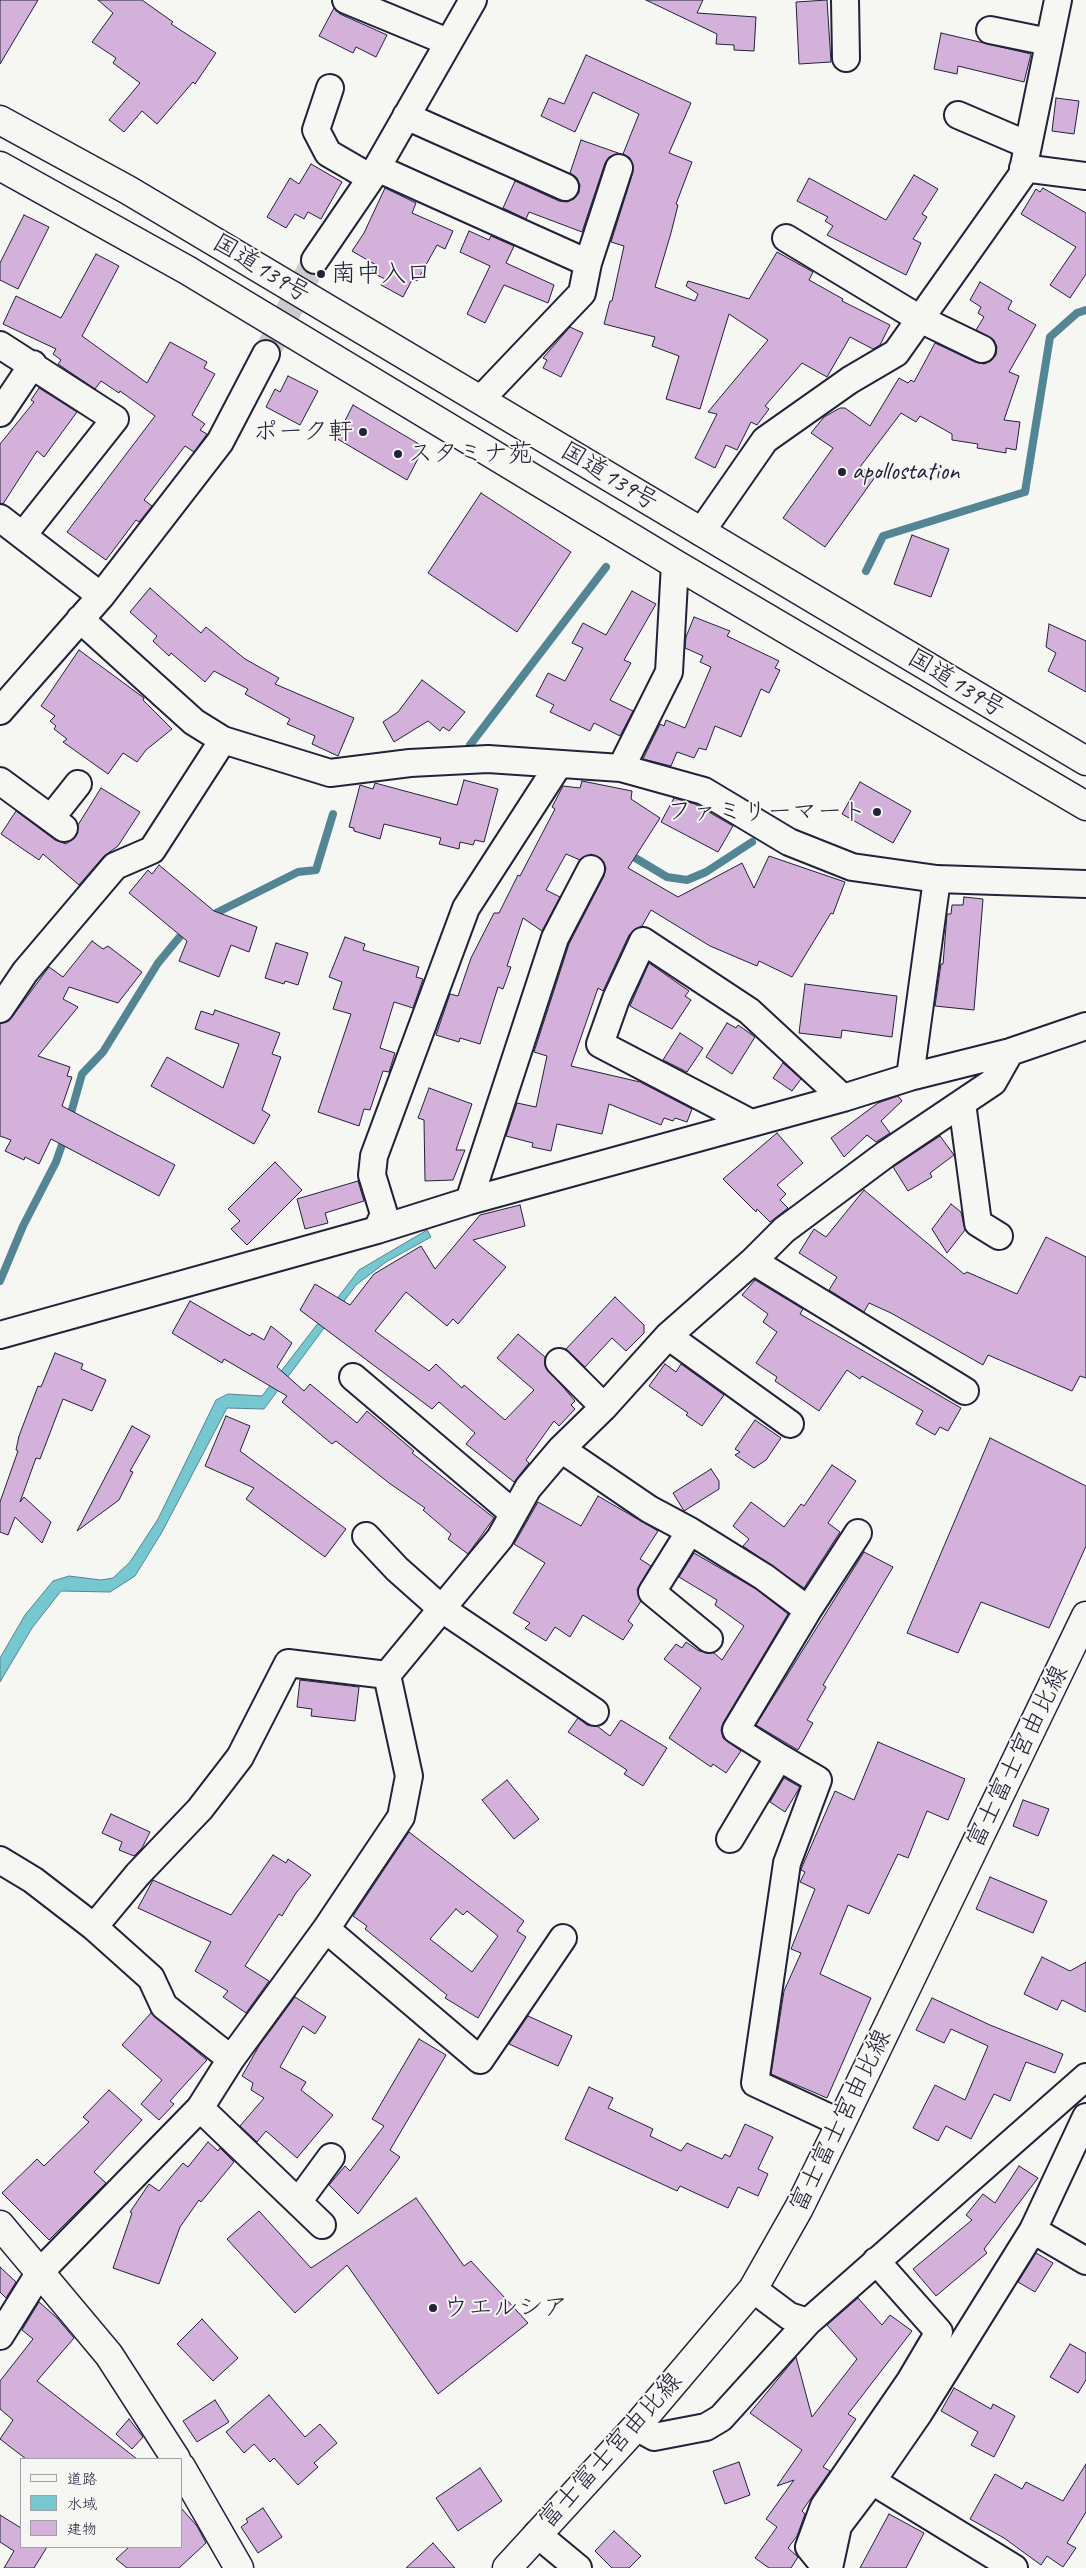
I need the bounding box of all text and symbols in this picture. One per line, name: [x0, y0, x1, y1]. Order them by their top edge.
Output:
street label: 国道139号: [207, 228, 315, 310]
place label: 南中入口: [331, 259, 431, 289]
marker: 南中入口: [315, 268, 327, 280]
place label: ポーク軒: [253, 417, 353, 447]
marker: ポーク軒: [357, 426, 369, 438]
street label: 国道139号: [555, 436, 663, 518]
place label: スタミナ苑: [408, 439, 533, 469]
marker: スタミナ苑: [392, 448, 404, 460]
place label: apollostation: [852, 457, 959, 487]
marker: apollostation: [836, 466, 848, 478]
street label: 国道139号: [902, 643, 1010, 725]
place label: ファミリーマート: [667, 797, 867, 827]
marker: ファミリーマート: [871, 806, 883, 818]
street label: 富士富士宮由比線: [961, 1661, 1075, 1853]
street label: 富士富士宮由比線: [784, 2025, 898, 2217]
place label: ウエルシア: [443, 2293, 568, 2323]
marker: ウエルシア: [427, 2302, 439, 2314]
street label: 富士富士宮由比線: [533, 2367, 689, 2535]
legend: [20, 2458, 182, 2548]
text: 道路: [67, 2470, 97, 2489]
text: 水域: [67, 2495, 97, 2514]
text: 建物: [67, 2520, 97, 2539]

